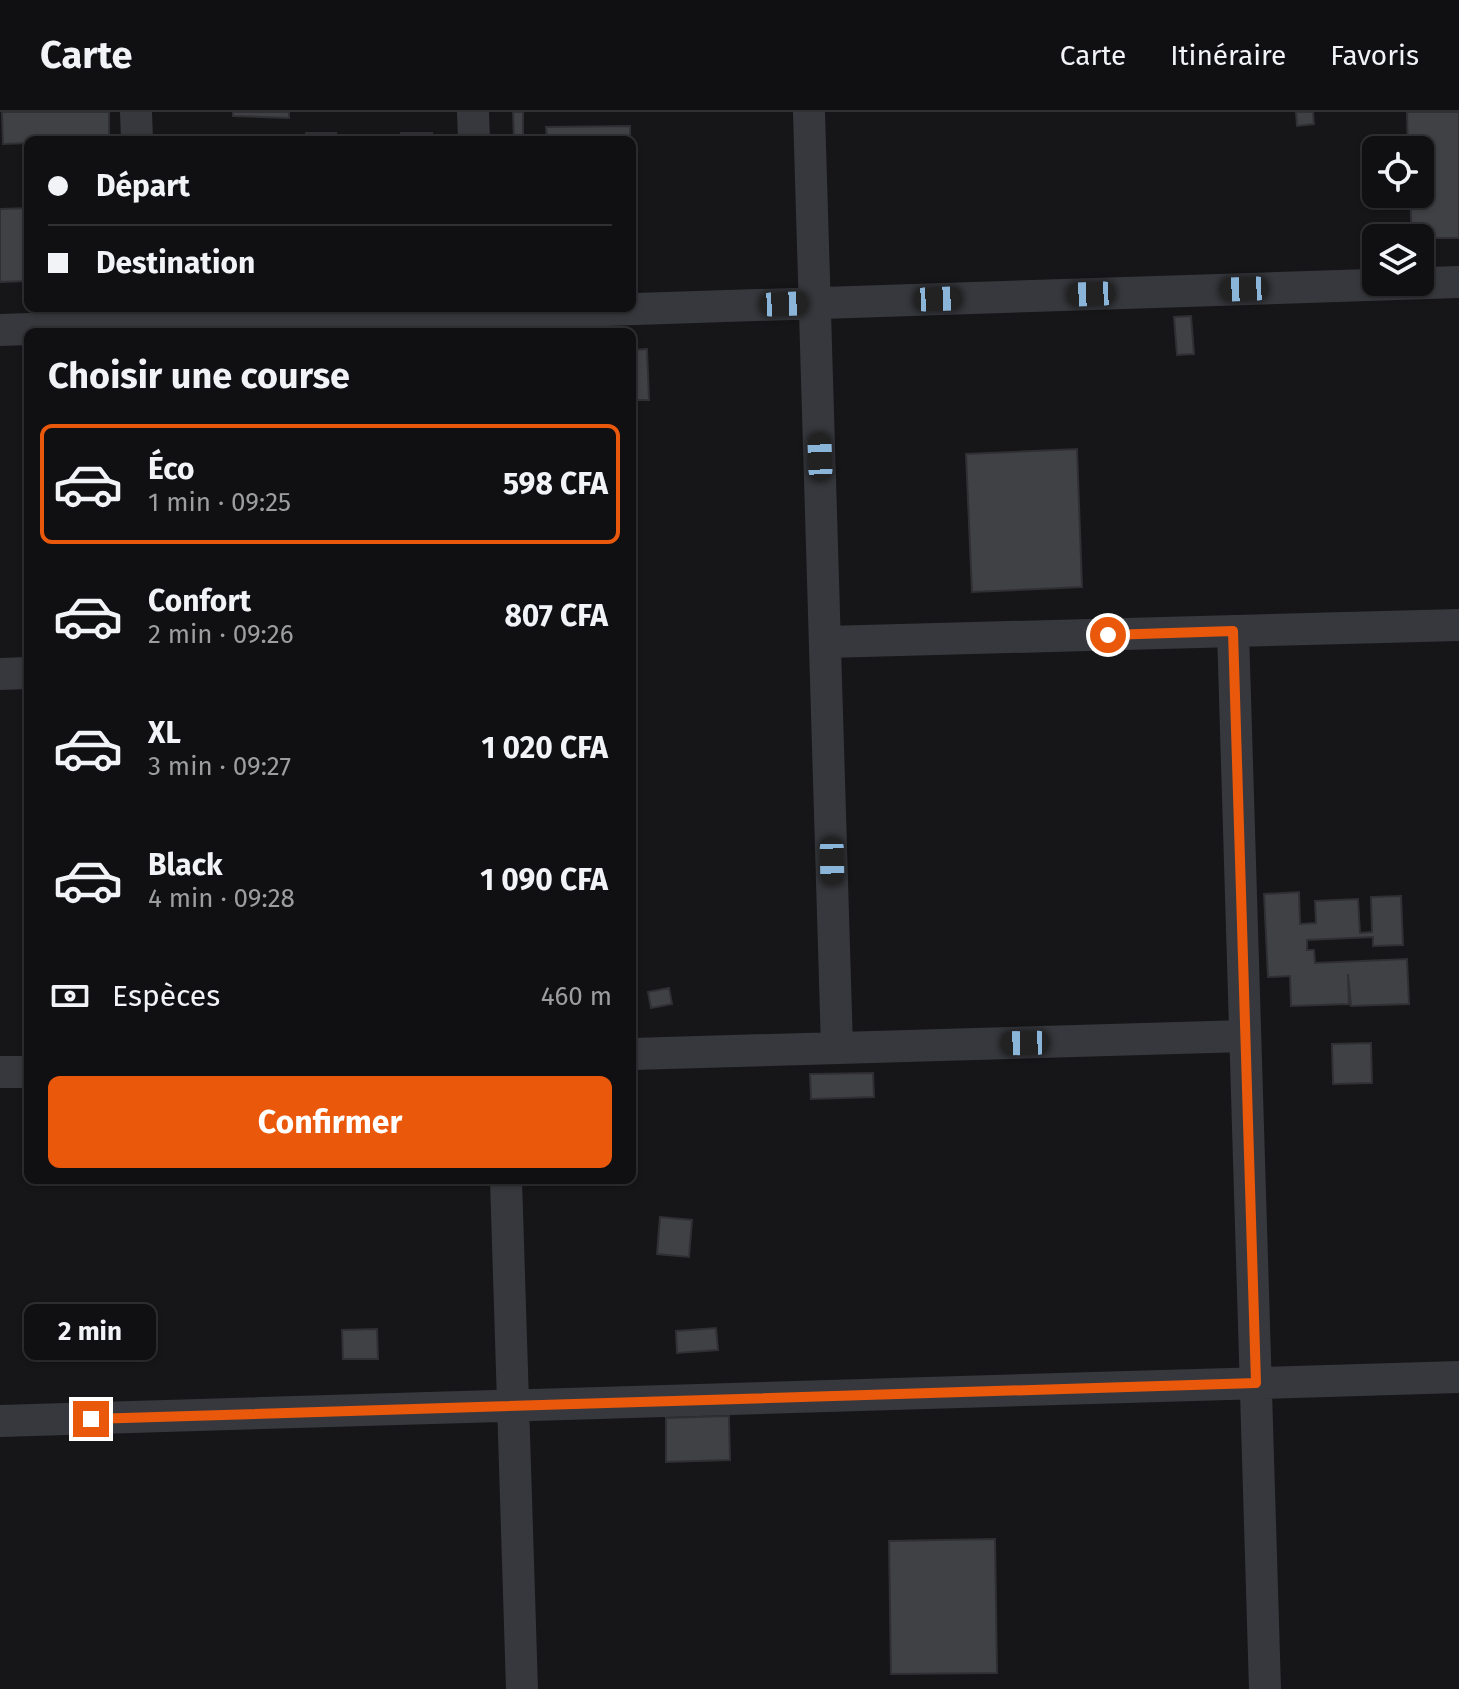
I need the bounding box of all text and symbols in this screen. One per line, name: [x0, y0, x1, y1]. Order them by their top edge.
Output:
text: Carte: [40, 32, 133, 78]
text: Carte: [1060, 39, 1126, 72]
text: Itinéraire: [1170, 39, 1286, 72]
text: Favoris: [1330, 39, 1419, 72]
map controls: [1362, 136, 1434, 296]
button: locate: [1362, 136, 1434, 208]
text: Départ: [96, 168, 190, 204]
button: layers: [1362, 224, 1434, 296]
text: Destination: [96, 245, 255, 281]
car: [1220, 276, 1268, 302]
car: [1067, 281, 1115, 307]
car: [914, 286, 962, 312]
car: [760, 291, 808, 317]
text: Choisir une course: [48, 354, 350, 398]
car: [807, 433, 833, 481]
icon: car: [52, 448, 124, 520]
text: Éco: [148, 451, 194, 487]
text: 598 CFA: [503, 466, 608, 502]
text: 1 min · 09:25: [148, 487, 291, 518]
icon: car: [52, 580, 124, 652]
text: Confort: [148, 583, 251, 619]
text: 807 CFA: [504, 598, 608, 634]
route start: [1090, 617, 1126, 653]
text: 2 min · 09:26: [148, 619, 294, 650]
icon: car: [52, 712, 124, 784]
text: XL: [148, 715, 181, 751]
text: 1 020 CFA: [482, 730, 608, 766]
text: 3 min · 09:27: [148, 751, 291, 782]
car: [820, 837, 844, 885]
icon: car: [52, 844, 124, 916]
text: Black: [148, 847, 223, 883]
text: 1 090 CFA: [480, 862, 608, 898]
text: 4 min · 09:28: [148, 883, 295, 914]
icon: cash: [48, 974, 92, 1018]
text: Espèces: [112, 978, 220, 1014]
text: 460 m: [541, 981, 612, 1012]
car: [1001, 1031, 1049, 1055]
button: Confirmer: [48, 1076, 612, 1168]
callout: 2 min: [25, 1303, 157, 1359]
text: 2 min: [58, 1316, 122, 1347]
route end: [73, 1401, 109, 1437]

